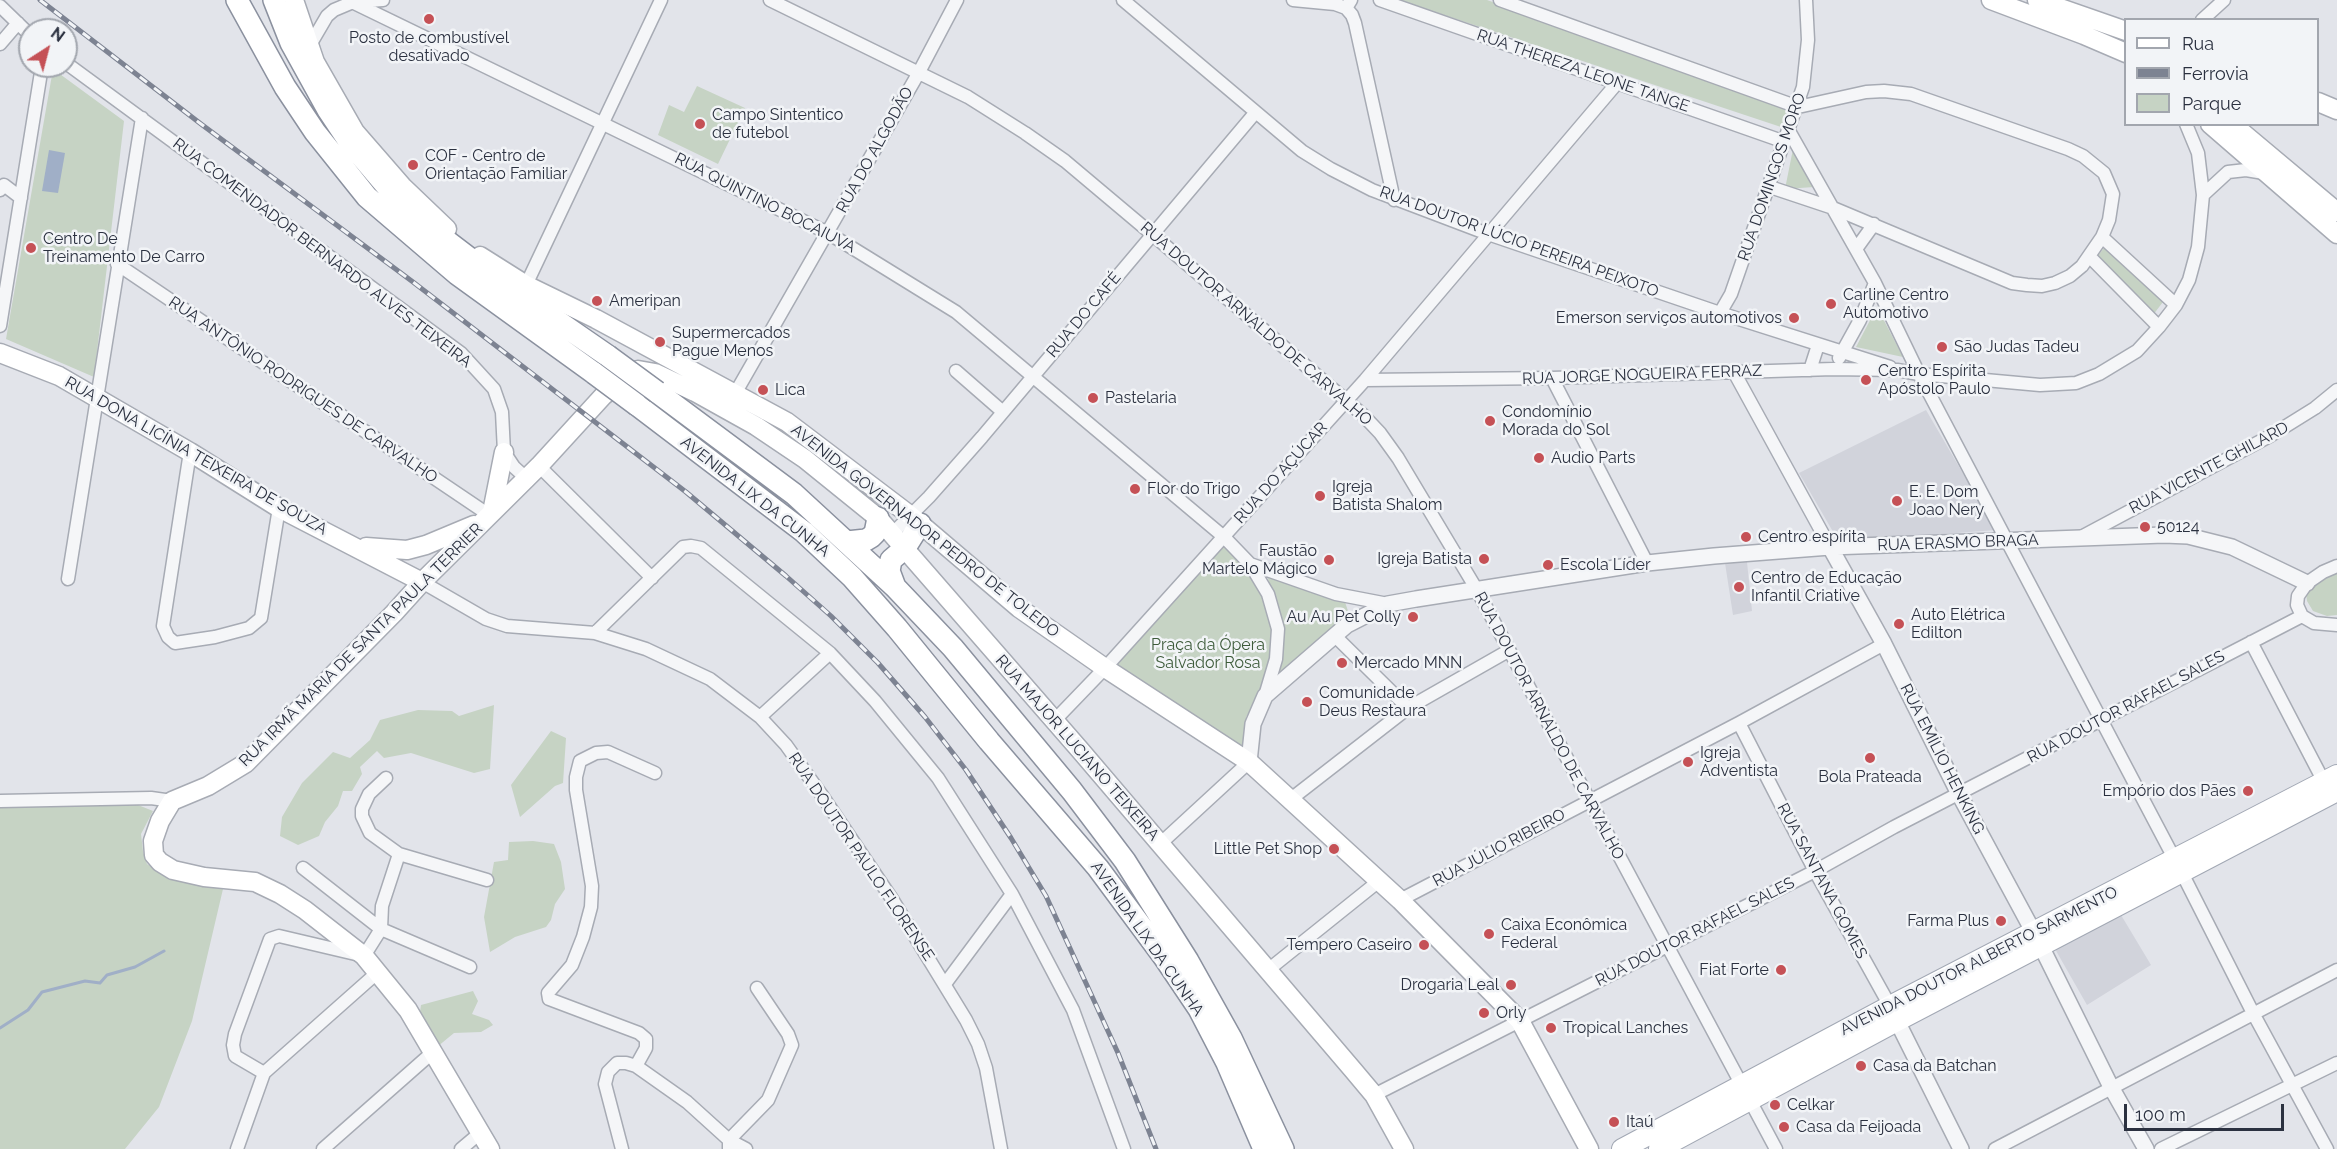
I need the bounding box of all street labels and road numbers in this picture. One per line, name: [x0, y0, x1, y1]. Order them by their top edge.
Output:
street label: RUA THEREZA LEONE TANGE: [1474, 26, 1692, 116]
street label: RUA DO ALGODÃO: [832, 84, 918, 216]
street label: RUA DOMINGOS MORO: [1734, 90, 1810, 264]
street label: RUA COMENDADOR BERNARDO ALVES TEIXEIRA: [169, 134, 475, 372]
street label: RUA QUINTINO BOCAIUVA: [671, 149, 859, 257]
street label: RUA DOUTOR LÚCIO PEREIRA PEIXOTO: [1377, 182, 1661, 302]
street label: RUA DOUTOR ARNALDO DE CARVALHO: [1136, 218, 1376, 430]
street label: RUA DO CAFÉ: [1043, 269, 1125, 361]
street label: RUA ANTÔNIO RODRIGUES DE CARVALHO: [165, 293, 441, 487]
street label: RUA JORGE NOGUEIRA FERRAZ: [1522, 361, 1762, 389]
street label: RUA DONA LICÍNIA TEIXEIRA DE SOUZA: [61, 373, 331, 539]
street label: RUA DO AÇÚCAR: [1230, 418, 1332, 528]
street label: RUA VICENTE GHILARD: [2126, 418, 2292, 518]
street label: AVENIDA GOVERNADOR PEDRO DE TOLEDO: [787, 420, 1063, 642]
street label: AVENIDA LIX DA CUNHA: [677, 433, 833, 561]
street label: RUA IRMÃ MARIA DE SANTA PAULA TERRIER: [235, 519, 487, 771]
street label: RUA ERASMO BRAGA: [1877, 531, 2039, 555]
street label: RUA DOUTOR ARNALDO DE CARVALHO: [1470, 589, 1628, 863]
street label: RUA DOUTOR RAFAEL SALES: [2024, 647, 2228, 767]
street label: RUA MAJOR LUCIANO TEIXEIRA: [991, 651, 1163, 845]
street label: RUA EMÍLIO HENKING: [1896, 681, 1988, 837]
street label: RUA DOUTOR PAULO FLORENSE: [784, 749, 938, 965]
street label: RUA SANTANA GOMES: [1773, 800, 1871, 962]
street label: RUA JÚLIO RIBEIRO: [1429, 805, 1569, 891]
street label: AVENIDA LIX DA CUNHA: [1086, 858, 1208, 1020]
street label: RUA DOUTOR RAFAEL SALES: [1592, 873, 1798, 991]
street label: AVENIDA DOUTOR ALBERTO SARMENTO: [1837, 882, 2121, 1040]

